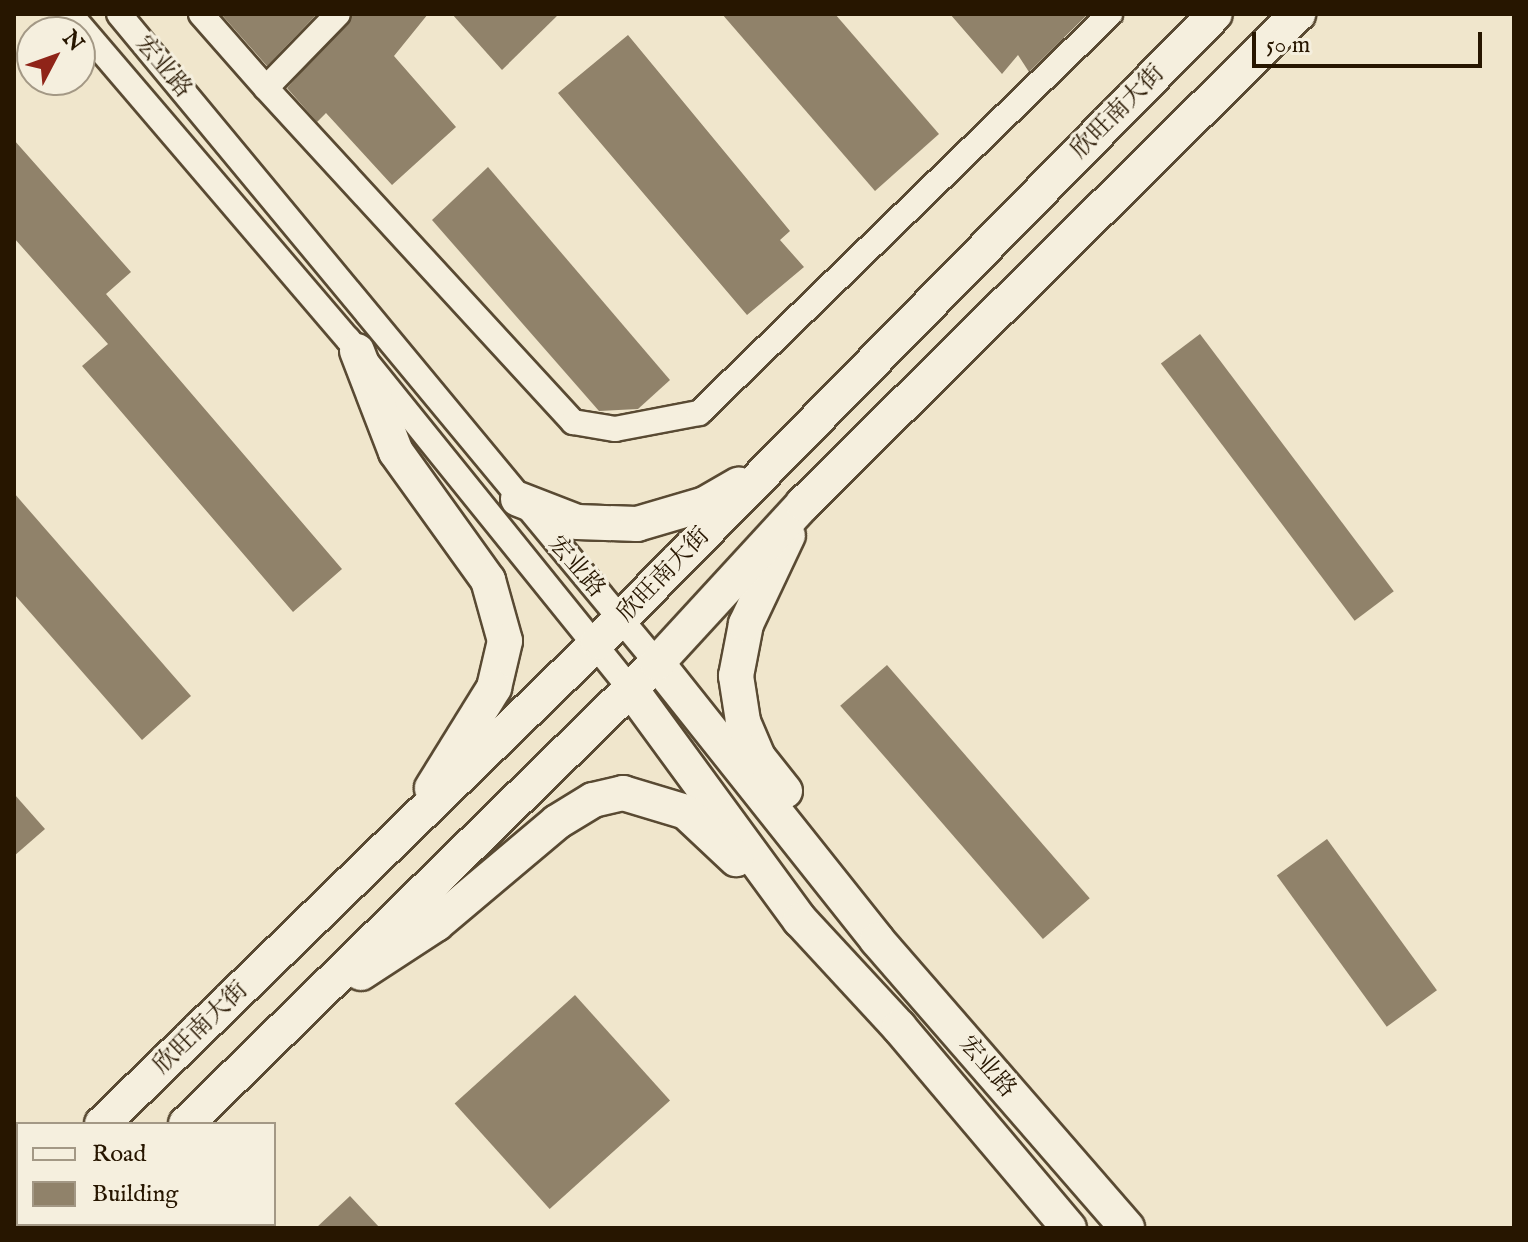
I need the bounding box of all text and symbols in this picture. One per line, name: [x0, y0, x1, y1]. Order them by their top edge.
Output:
north arrow: [16, 16, 96, 96]
scale bar: [1256, 16, 1486, 66]
text: N: [56, 25, 89, 58]
street label: 宏业路: [129, 30, 197, 104]
text: 50 m: [1266, 30, 1310, 61]
street label: 欣旺南大街: [1065, 59, 1171, 165]
street label: 欣旺南大街: [612, 522, 716, 628]
street label: 宏业路: [542, 530, 610, 604]
street label: 欣旺南大街: [148, 976, 254, 1080]
street label: 宏业路: [953, 1030, 1021, 1104]
legend: [16, 1122, 276, 1226]
text: Road: [92, 1139, 146, 1170]
text: Building: [92, 1179, 178, 1210]

